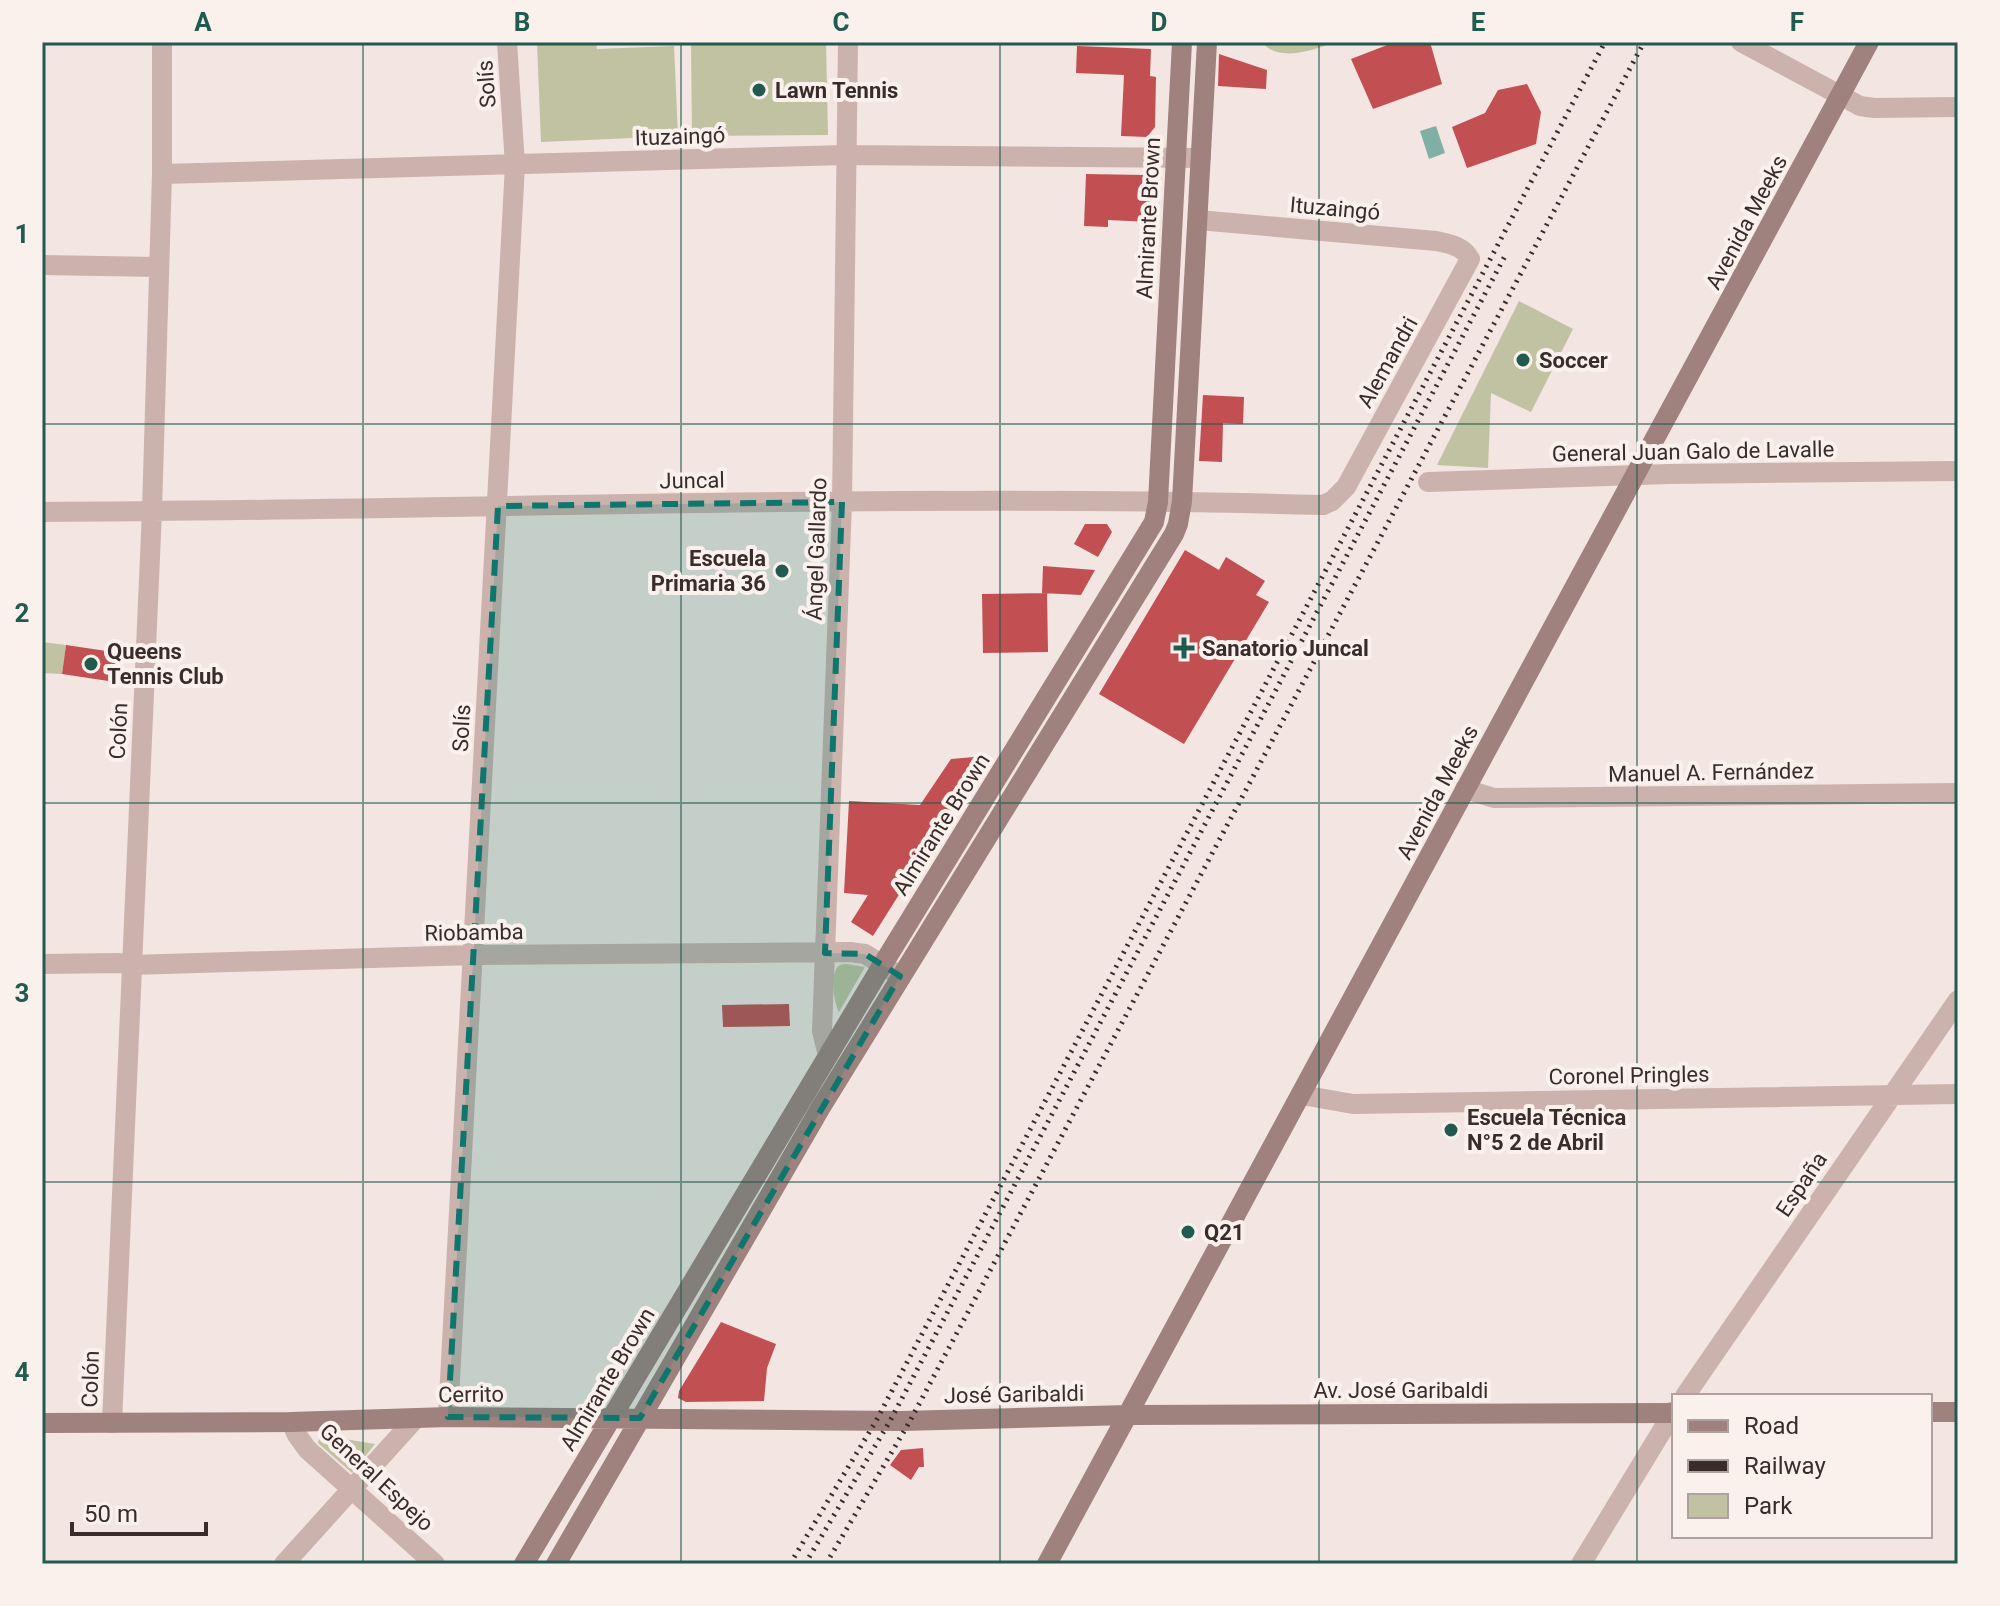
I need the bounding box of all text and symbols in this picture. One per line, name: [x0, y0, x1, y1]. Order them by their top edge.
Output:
text: A: [194, 7, 212, 37]
text: B: [514, 7, 530, 37]
text: C: [832, 7, 850, 37]
text: D: [1151, 7, 1167, 37]
text: E: [1471, 7, 1486, 37]
text: F: [1790, 7, 1804, 37]
street label: Solís: [472, 59, 501, 109]
place label: Lawn Tennis: [775, 78, 898, 103]
marker: Lawn Tennis: [750, 81, 768, 99]
street label: Ituzaingó: [634, 122, 726, 151]
street label: Almirante Brown: [1132, 136, 1165, 300]
street label: Avenida Meeks: [1701, 151, 1792, 294]
street label: Ituzaingó: [1289, 192, 1381, 225]
text: 1: [15, 219, 29, 249]
street label: Alemandri: [1352, 312, 1423, 412]
place label: Soccer: [1539, 348, 1608, 373]
marker: Soccer: [1514, 351, 1532, 369]
street label: General Juan Galo de Lavalle: [1552, 437, 1834, 466]
street label: Juncal: [659, 467, 725, 494]
street label: Ángel Gallardo: [802, 477, 831, 621]
place label: Escuela Primaria 36: [651, 546, 766, 596]
marker: Escuela Primaria 36: [773, 562, 791, 580]
text: 2: [15, 598, 29, 628]
place label: Sanatorio Juncal: [1202, 636, 1369, 661]
marker: Sanatorio Juncal: [1173, 637, 1195, 659]
place label: Queens Tennis Club: [107, 639, 224, 689]
marker: Queens Tennis Club: [82, 655, 100, 673]
street label: Colón: [105, 702, 132, 760]
street label: Solís: [448, 704, 475, 753]
street label: Avenida Meeks: [1392, 721, 1483, 864]
street label: Almirante Brown: [888, 749, 995, 900]
street label: Manuel A. Fernández: [1608, 758, 1814, 787]
street label: Riobamba: [424, 919, 524, 946]
text: 3: [15, 978, 29, 1008]
street label: Coronel Pringles: [1548, 1062, 1710, 1089]
place label: Escuela Técnica N°5 2 de Abril: [1467, 1105, 1626, 1155]
marker: Escuela Técnica N°5 2 de Abril: [1442, 1121, 1460, 1139]
street label: España: [1771, 1147, 1832, 1221]
place label: Q21: [1204, 1220, 1244, 1245]
marker: Q21: [1179, 1223, 1197, 1241]
street label: Almirante Brown: [555, 1303, 660, 1455]
street label: Colón: [77, 1350, 104, 1408]
text: 4: [15, 1357, 30, 1387]
street label: Av. José Garibaldi: [1314, 1378, 1488, 1403]
street label: Cerrito: [438, 1381, 504, 1408]
street label: José Garibaldi: [944, 1381, 1084, 1408]
legend: [1672, 1394, 1932, 1538]
text: Road: [1744, 1412, 1799, 1440]
street label: General Espejo: [315, 1418, 439, 1536]
text: Railway: [1744, 1452, 1826, 1480]
scale bar: [72, 1486, 206, 1536]
text: Park: [1744, 1492, 1793, 1520]
text: 50 m: [84, 1500, 138, 1528]

